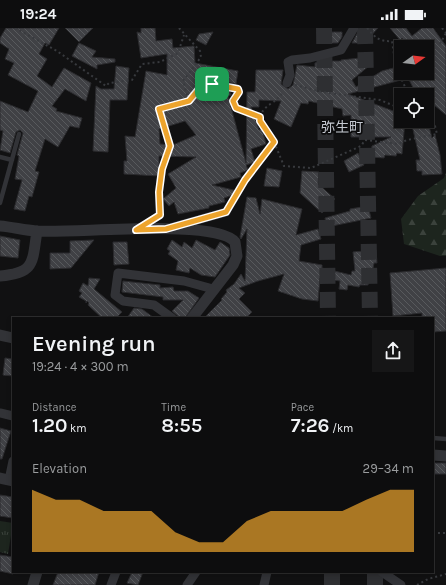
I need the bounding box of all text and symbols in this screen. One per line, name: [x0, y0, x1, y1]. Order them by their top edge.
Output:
text: 19:24: [20, 5, 57, 23]
north arrow: [394, 40, 434, 80]
map controls: [394, 40, 434, 128]
pin: [195, 67, 229, 101]
icon: arrive: [201, 73, 223, 95]
button: locate: [394, 88, 434, 128]
district label: 弥生町: [321, 119, 363, 136]
button: share: [372, 330, 414, 372]
text: Evening run: [32, 331, 156, 357]
text: 19:24 · 4 × 300 m: [32, 359, 129, 374]
text: Distance: [32, 401, 76, 414]
text: Time: [161, 401, 186, 414]
text: Pace: [291, 401, 314, 414]
text: 1.20: [32, 414, 68, 437]
text: 8:55: [161, 414, 202, 437]
text: 7:26: [291, 414, 330, 437]
text: km: [68, 422, 87, 435]
text: /km: [330, 422, 353, 435]
text: Elevation: [32, 461, 87, 476]
text: 29–34 m: [363, 461, 414, 476]

